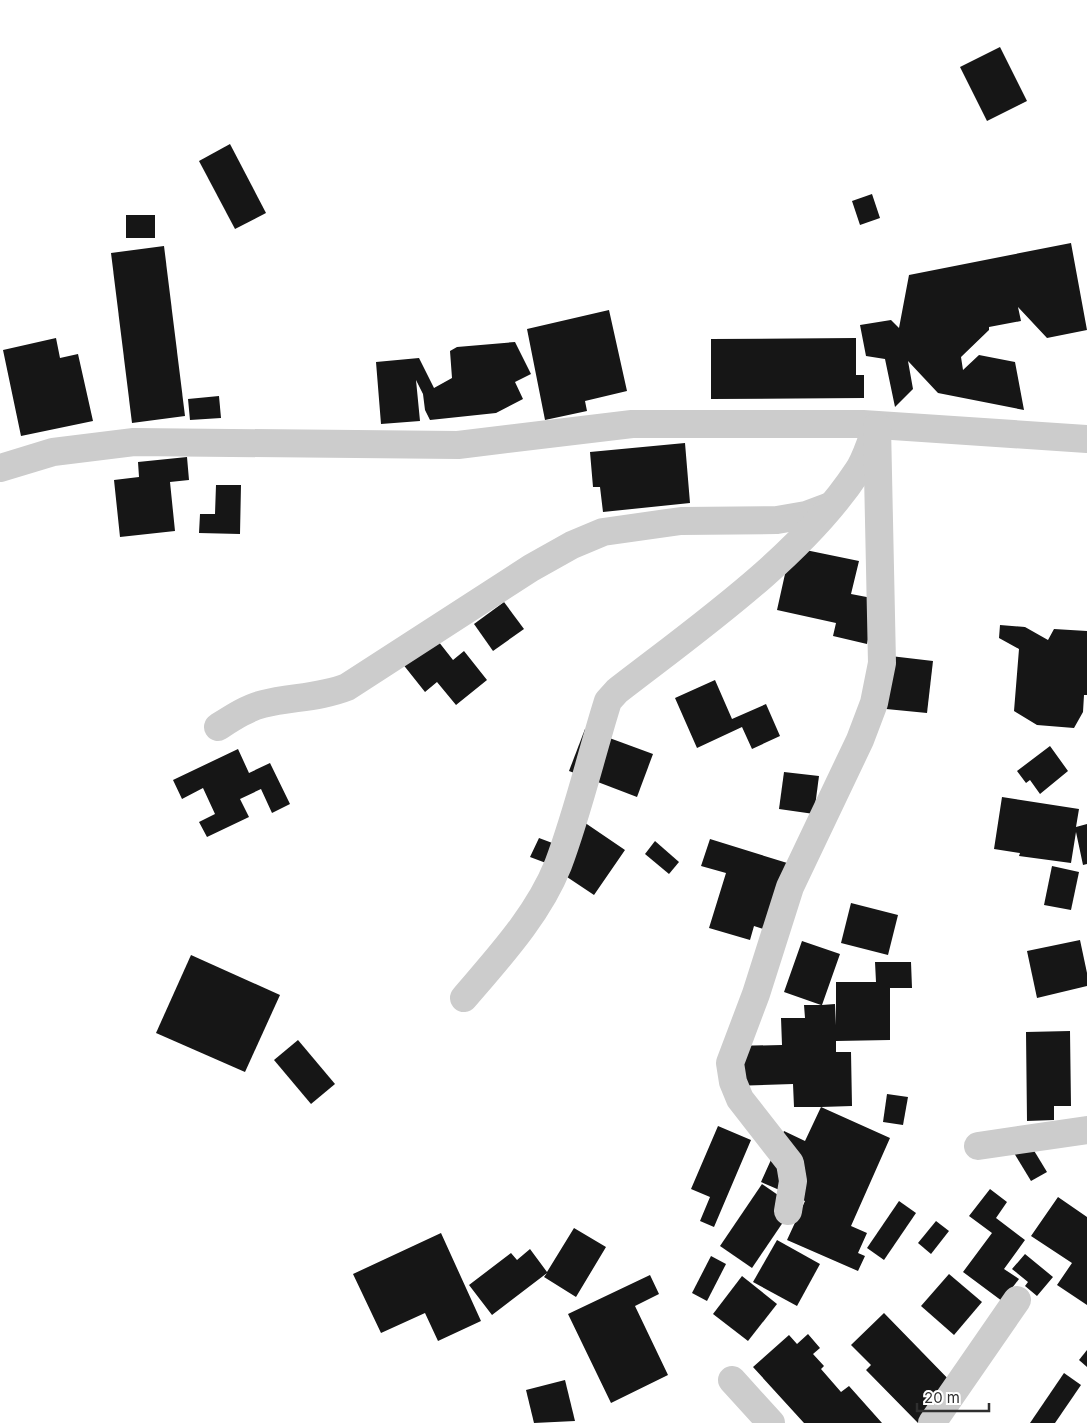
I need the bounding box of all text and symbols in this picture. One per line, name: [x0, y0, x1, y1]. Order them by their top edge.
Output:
scale bar: [917, 1380, 990, 1412]
text: 20 m: [924, 1388, 960, 1407]

